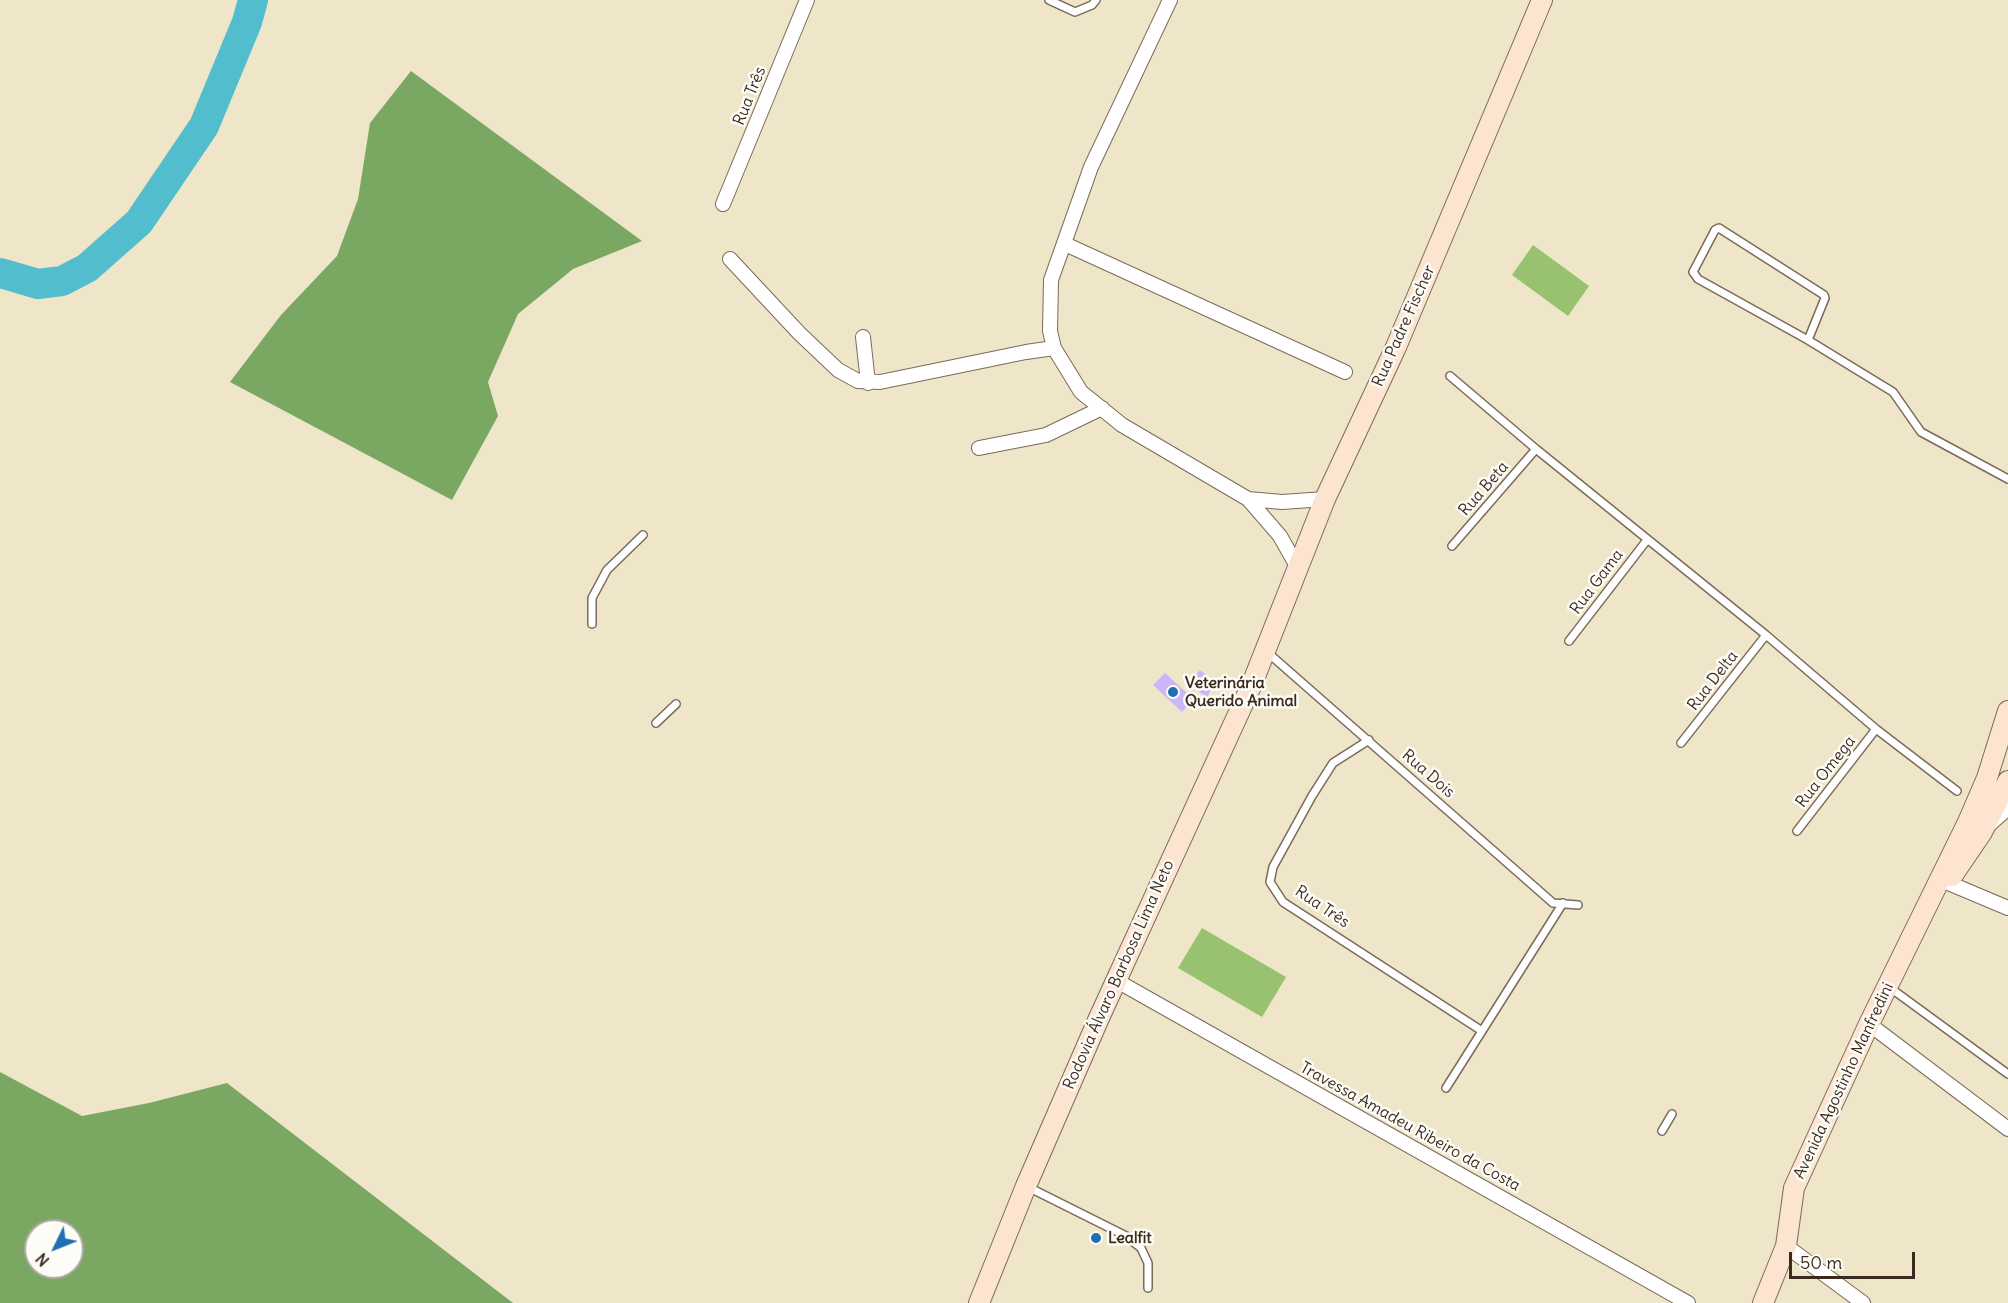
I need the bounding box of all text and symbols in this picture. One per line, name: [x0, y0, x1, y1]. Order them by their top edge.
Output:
street label: Rua Três: [730, 64, 770, 128]
street label: Rua Padre Fischer: [1369, 262, 1439, 390]
street label: Rua Beta: [1455, 458, 1513, 520]
street label: Rua Gama: [1566, 546, 1628, 618]
street label: Rua Delta: [1684, 647, 1742, 715]
place label: Veterinária Querido Animal: [1185, 673, 1297, 711]
marker: Veterinária Querido Animal: [1166, 685, 1180, 699]
street label: Rua Omega: [1792, 732, 1860, 812]
street label: Rua Dois: [1398, 746, 1458, 802]
street label: Rodovia Álvaro Barbosa Lima Neto: [1060, 857, 1178, 1093]
street label: Rua Três: [1291, 882, 1353, 932]
street label: Avenida Agostinho Manfredini: [1790, 980, 1898, 1182]
street label: Travessa Amadeu Ribeiro da Costa: [1297, 1058, 1523, 1196]
north arrow: [24, 1219, 84, 1279]
place label: Lealfit: [1108, 1228, 1152, 1248]
marker: Lealfit: [1089, 1231, 1103, 1245]
scale bar: [1792, 1240, 1918, 1278]
text: N: [31, 1249, 53, 1271]
text: 50 m: [1800, 1251, 1842, 1274]

